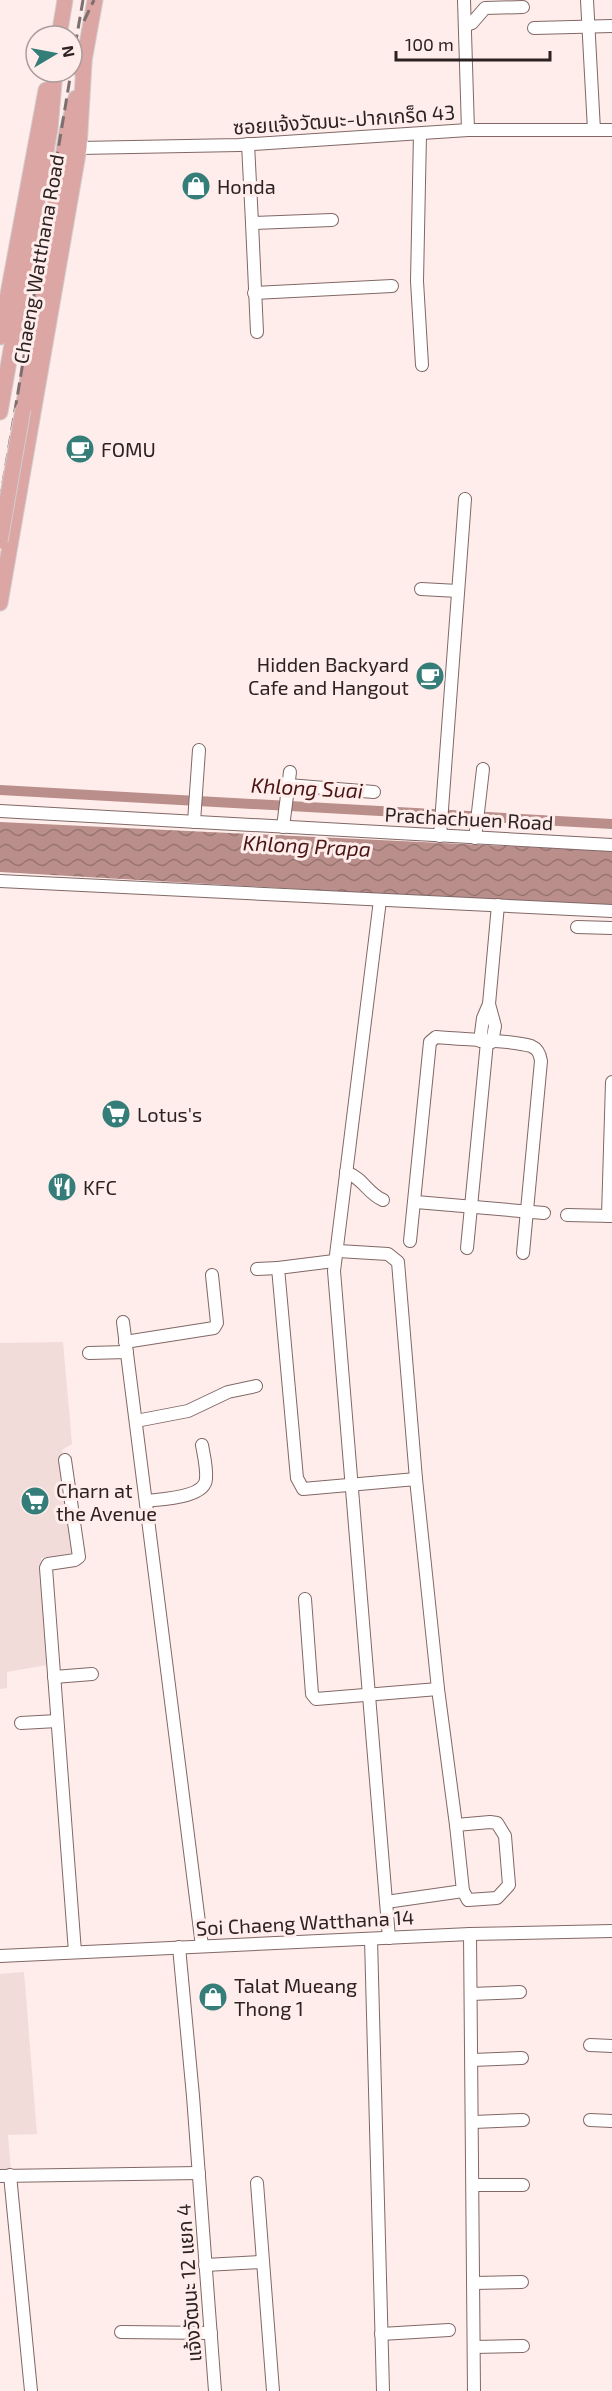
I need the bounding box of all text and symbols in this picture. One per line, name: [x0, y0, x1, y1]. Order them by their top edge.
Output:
north arrow: [24, 24, 84, 84]
scale bar: [396, 24, 550, 62]
text: 100 m: [405, 33, 454, 55]
text: N: [59, 44, 80, 59]
street label: ซอยแจ้งวัฒนะ-ปากเกร็ด 43: [232, 99, 456, 139]
street label: Chaeng Watthana Road: [8, 152, 68, 366]
shop icon: Honda: [180, 170, 212, 202]
place label: Honda: [217, 174, 276, 198]
cafe icon: FOMU: [64, 433, 96, 465]
place label: FOMU: [101, 437, 156, 461]
place label: Hidden Backyard Cafe and Hangout: [248, 652, 409, 699]
cafe icon: Hidden Backyard Cafe and Hangout: [414, 660, 446, 692]
water label: Khlong Suai: [250, 772, 364, 802]
street label: Prachachuen Road: [384, 802, 554, 834]
water label: Khlong Prapa: [242, 829, 372, 861]
supermarket icon: Lotus's: [100, 1098, 132, 1130]
place label: Lotus's: [137, 1102, 202, 1126]
restaurant icon: KFC: [46, 1171, 78, 1203]
place label: KFC: [83, 1175, 117, 1199]
place label: Charn at the Avenue: [56, 1478, 157, 1525]
supermarket icon: Charn at the Avenue: [19, 1485, 51, 1517]
street label: Soi Chaeng Watthana 14: [195, 1904, 415, 1940]
place label: Talat Mueang Thong 1: [234, 1973, 357, 2020]
shop icon: Talat Mueang Thong 1: [197, 1981, 229, 2013]
street label: แจ้งวัฒนะ 12 แยก 4: [170, 2203, 206, 2363]

